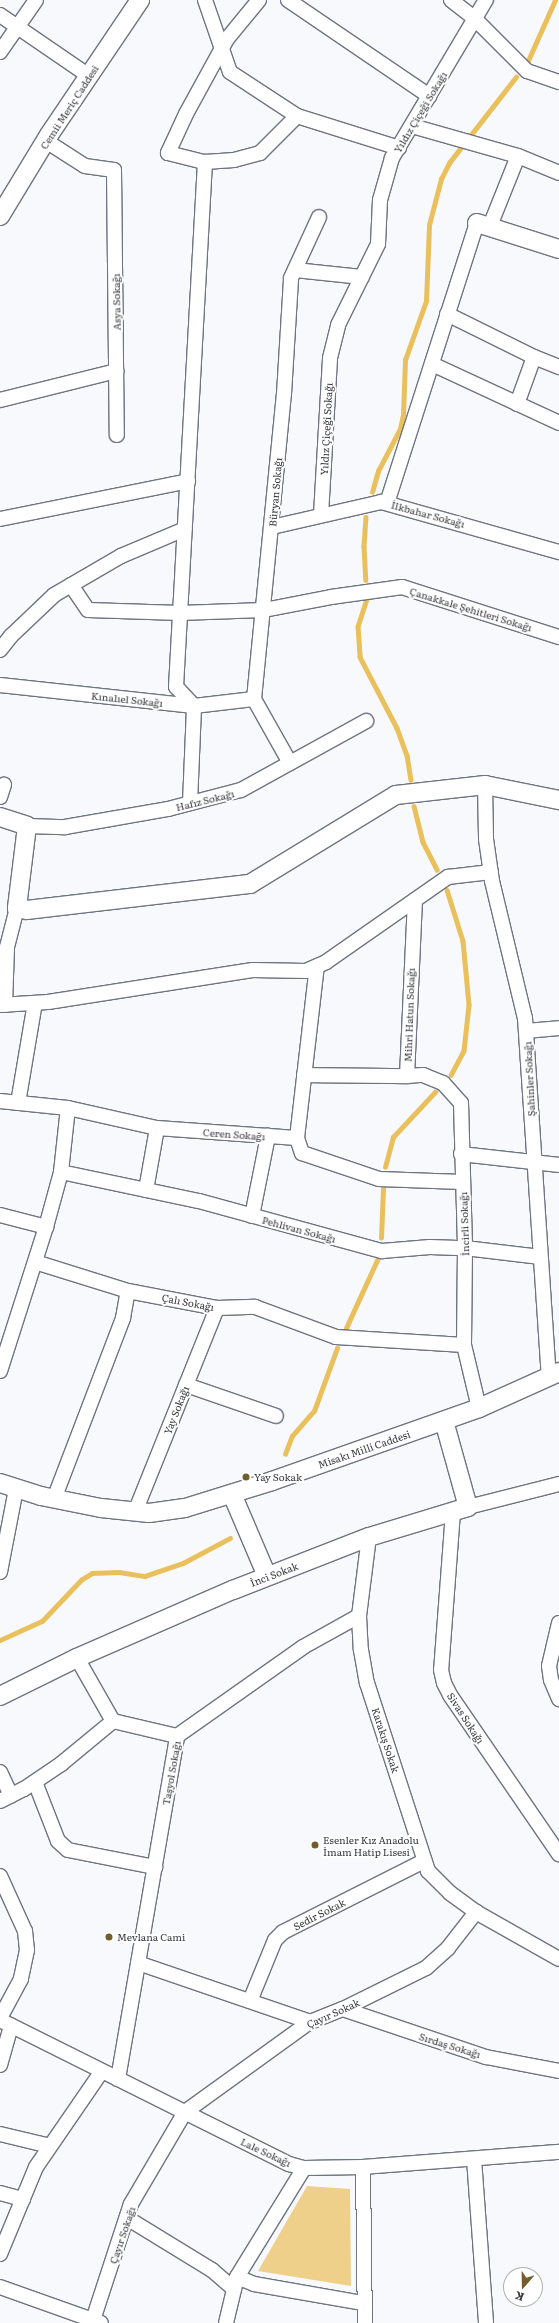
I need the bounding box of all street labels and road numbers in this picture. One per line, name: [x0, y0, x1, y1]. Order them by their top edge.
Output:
street label: Cemii Meriç Caddesi: [37, 63, 101, 151]
street label: Yıldız Çiçeği Sokağı: [391, 69, 449, 155]
street label: Asya Sokağı: [110, 273, 122, 331]
street label: Yıldız Çiçeği Sokağı: [318, 382, 334, 476]
street label: Büryan Sokağı: [266, 457, 284, 527]
street label: İlkbahar Sokağı: [390, 498, 466, 530]
street label: Çanakkale Şehitleri Sokağı: [408, 585, 534, 633]
street label: Kınalıel Sokağı: [91, 689, 163, 709]
street label: Hafız Sokağı: [174, 787, 236, 813]
street label: Mihri Hatun Sokağı: [401, 968, 417, 1062]
street label: Şahinler Sokağı: [521, 1041, 537, 1117]
street label: Ceren Sokağı: [202, 1126, 266, 1142]
street label: İncirli Sokağı: [457, 1192, 471, 1256]
street label: Pehlivan Sokağı: [261, 1213, 337, 1245]
street label: Çalı Sokağı: [161, 1291, 215, 1313]
street label: Yay Sokağı: [161, 1384, 191, 1436]
street label: Misakı Milli Caddesi: [316, 1428, 412, 1470]
street label: İnci Sokak: [248, 1559, 300, 1589]
street label: Sivas Sokağı: [445, 1690, 487, 1746]
street label: Karakış Sokak: [370, 1706, 402, 1774]
street label: Taşyol Sokağı: [159, 1740, 183, 1806]
street label: Sedir Sokak: [291, 1896, 347, 1932]
street label: Çayır Sokak: [305, 1996, 361, 2030]
street label: Sırdaş Sokağı: [418, 2030, 482, 2060]
street label: Lale Sokağı: [239, 2135, 293, 2169]
street label: Çayır Sokağı: [107, 2205, 137, 2265]

